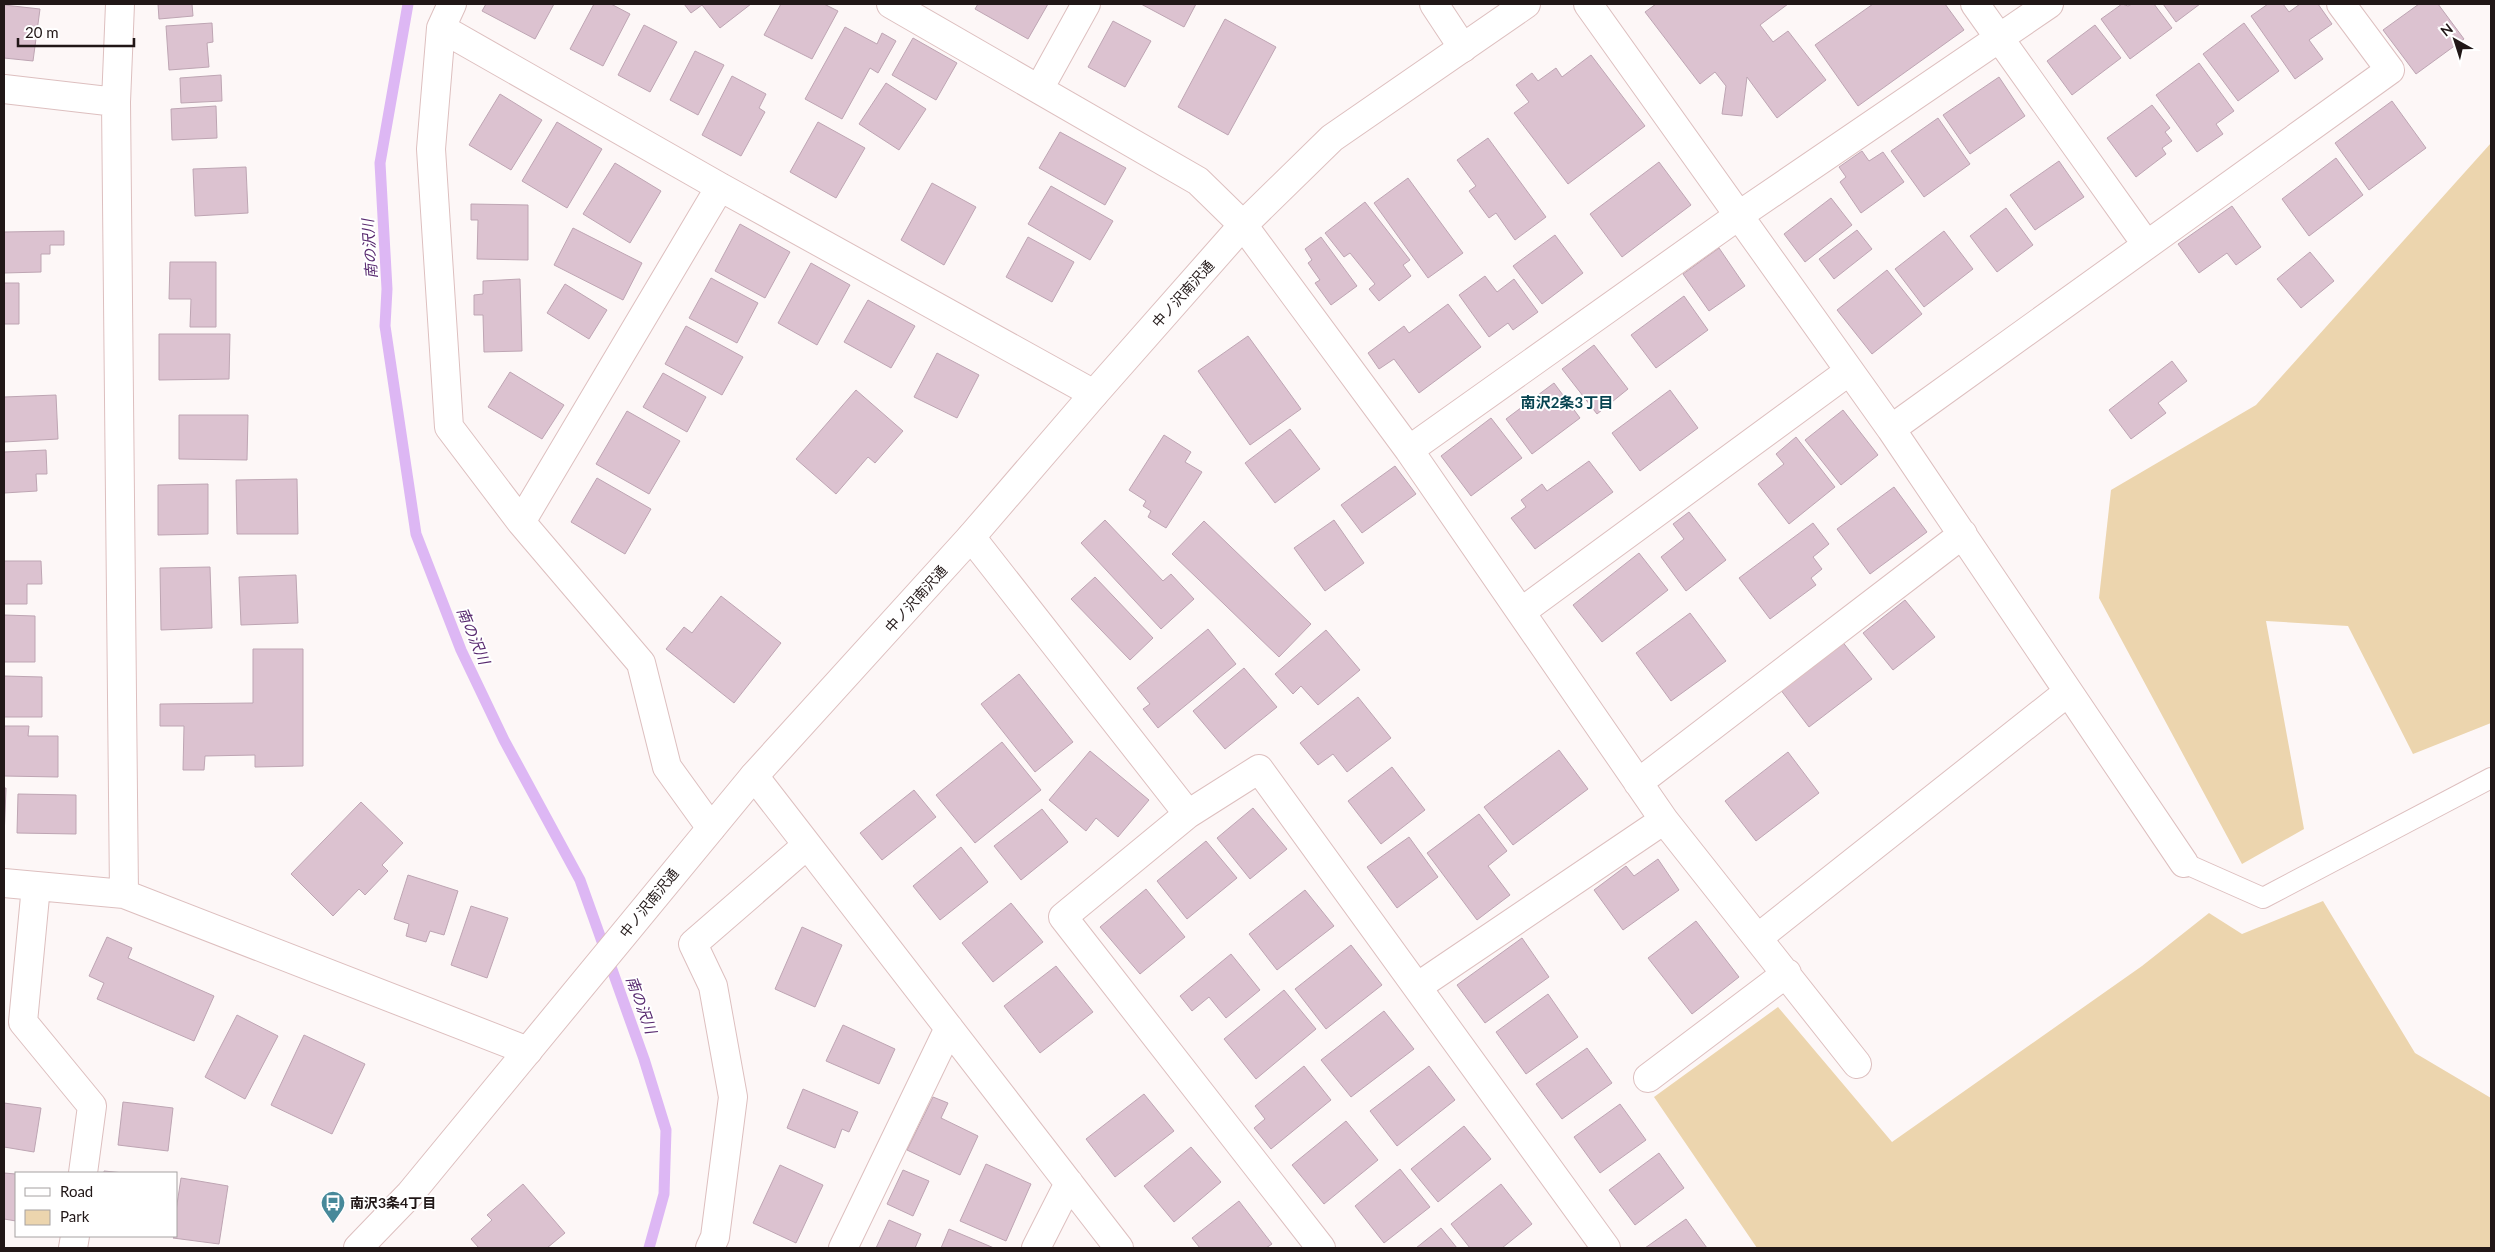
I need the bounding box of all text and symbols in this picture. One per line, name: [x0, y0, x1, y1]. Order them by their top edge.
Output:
scale bar: [18, 15, 134, 47]
north arrow: [2430, 15, 2480, 65]
text: N: [2437, 20, 2456, 40]
text: 20 m: [25, 23, 59, 41]
water label: 南の沢川: [358, 217, 380, 280]
street label: 中ノ沢南沢通: [1148, 257, 1217, 331]
district label: 南沢2条3丁目: [1521, 393, 1613, 411]
street label: 中ノ沢南沢通: [881, 562, 950, 636]
water label: 南の沢川: [454, 604, 495, 669]
street label: 中ノ沢南沢通: [616, 865, 682, 941]
water label: 南の沢川: [623, 973, 661, 1038]
legend: [15, 1172, 178, 1237]
text: Road: [60, 1182, 93, 1200]
bus stop icon: 南沢3条4丁目: [320, 1190, 346, 1224]
place label: 南沢3条4丁目: [350, 1194, 436, 1211]
text: Park: [60, 1207, 90, 1225]

